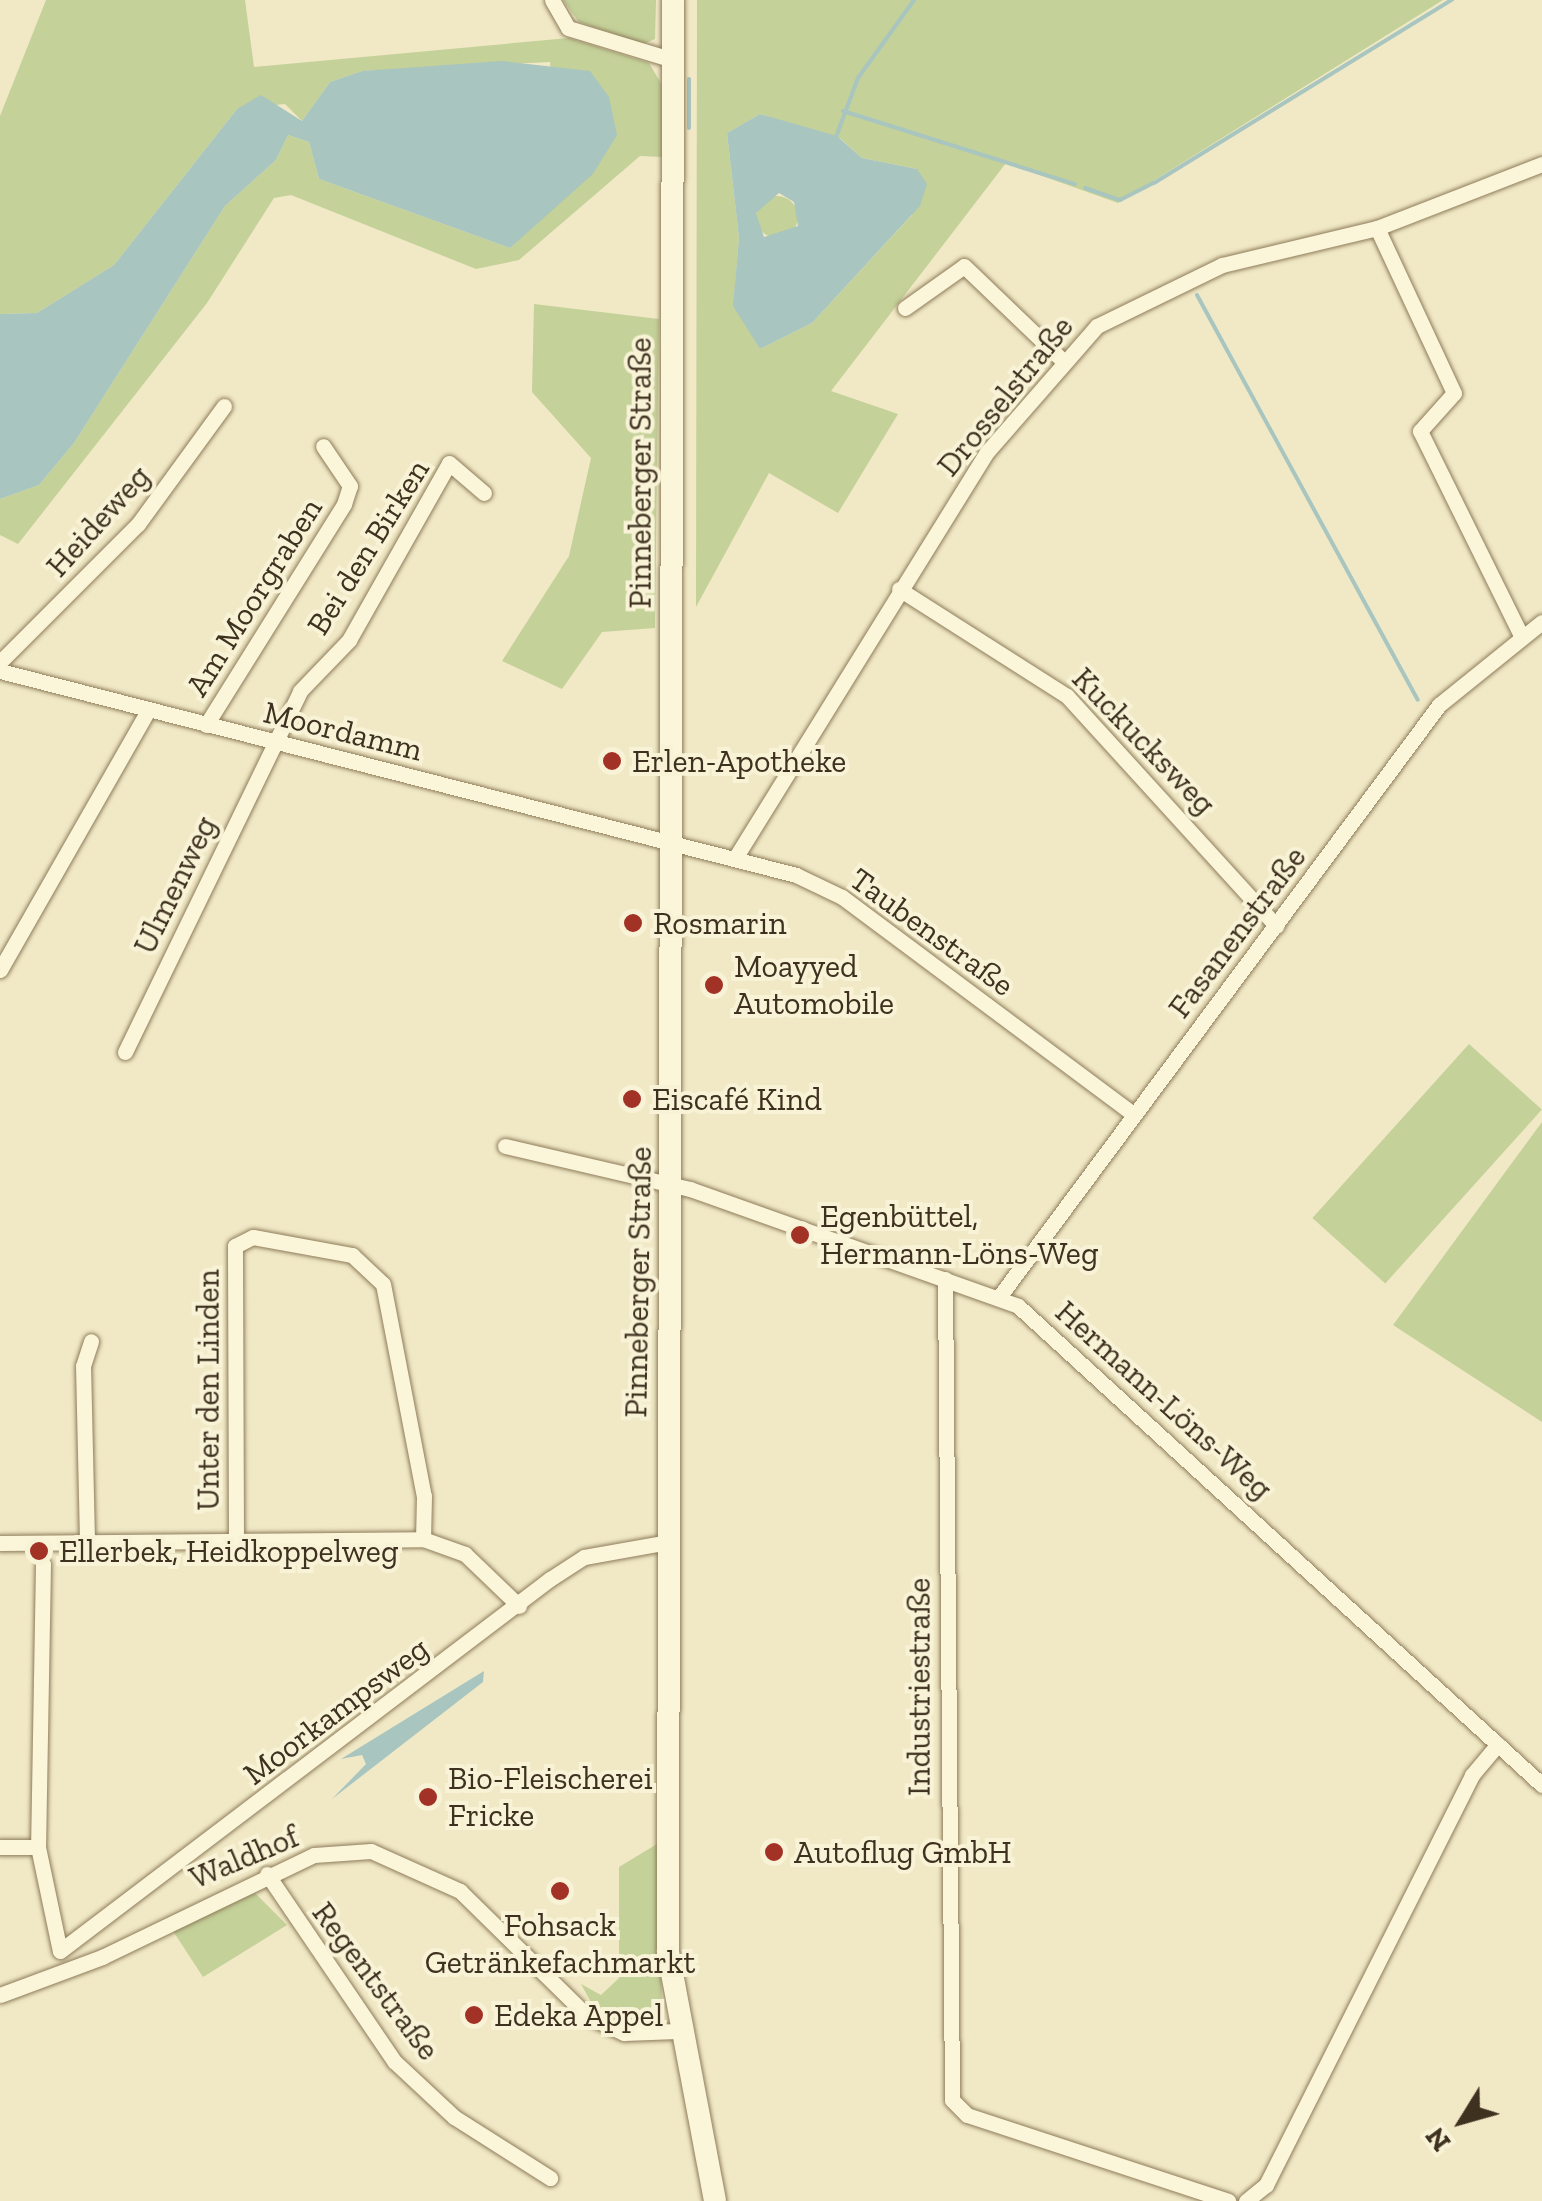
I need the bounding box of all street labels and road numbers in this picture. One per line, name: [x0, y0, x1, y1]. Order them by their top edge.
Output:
street label: Drosselstraße: [929, 308, 1081, 484]
street label: Pinneberger Straße: [621, 337, 659, 609]
street label: Bei den Birken: [299, 452, 437, 642]
street label: Heideweg: [38, 457, 158, 585]
street label: Am Moorgraben: [178, 491, 330, 703]
street label: Kuckucksweg: [1064, 659, 1224, 823]
street label: Moordamm: [260, 693, 426, 769]
street label: Ulmenweg: [125, 810, 225, 960]
street label: Fasanenstraße: [1160, 839, 1314, 1025]
street label: Taubenstraße: [842, 860, 1022, 1004]
street label: Pinneberger Straße: [616, 1146, 660, 1418]
street label: Unter den Linden: [189, 1269, 227, 1511]
street label: Hermann-Löns-Weg: [1048, 1293, 1280, 1507]
street label: Industriestraße: [900, 1578, 938, 1796]
street label: Moorkampsweg: [236, 1629, 436, 1793]
street label: Waldhof: [184, 1817, 304, 1897]
street label: Regentstraße: [304, 1894, 448, 2068]

